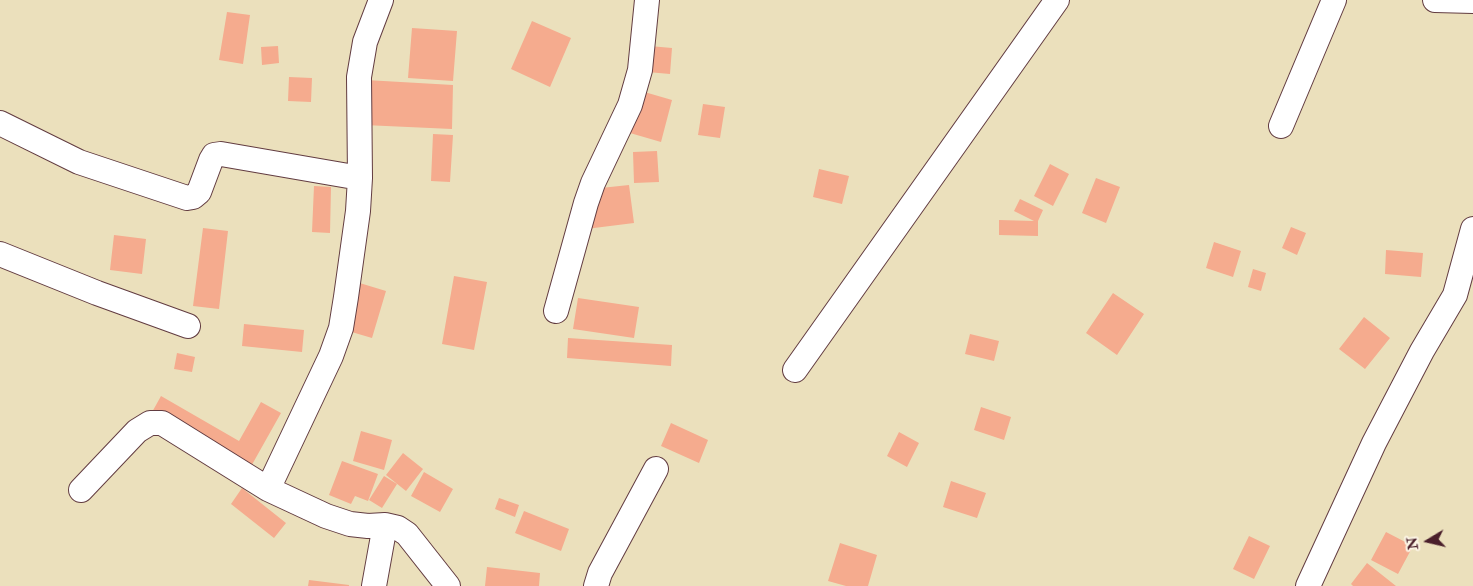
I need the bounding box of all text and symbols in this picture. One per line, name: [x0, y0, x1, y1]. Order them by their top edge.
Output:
north arrow: [1403, 516, 1453, 566]
text: N: [1403, 536, 1422, 551]

